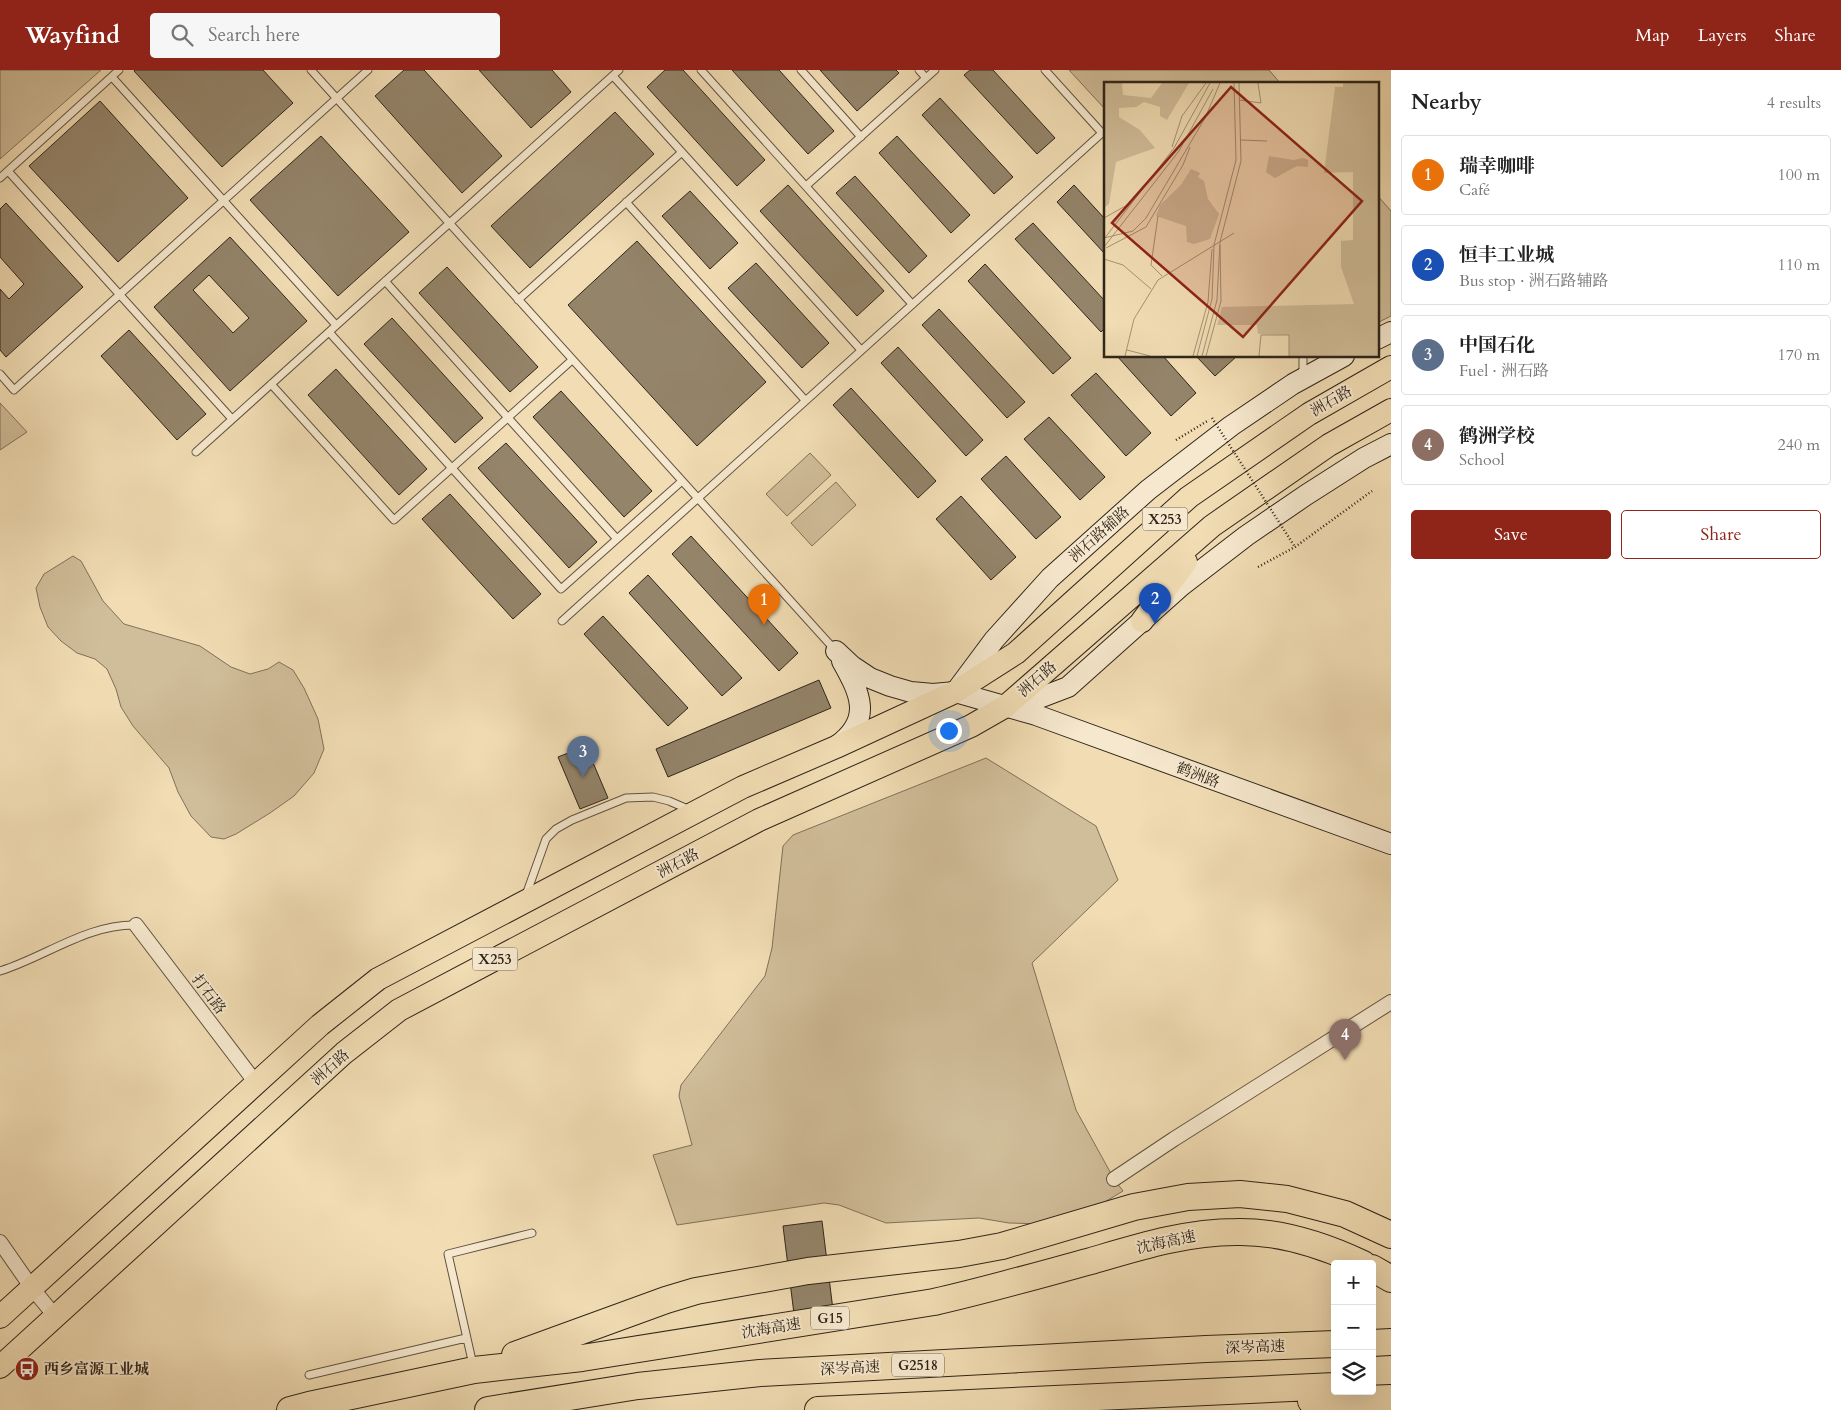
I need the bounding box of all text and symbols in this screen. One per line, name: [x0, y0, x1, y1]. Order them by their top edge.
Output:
search box: [150, 13, 500, 58]
text: Wayfind: [25, 19, 120, 52]
icon: search: [168, 21, 196, 49]
text: Search here: [208, 22, 300, 48]
text: Map: [1635, 23, 1670, 48]
text: Layers: [1698, 23, 1747, 48]
text: Share: [1775, 23, 1816, 48]
inset map: [1104, 82, 1378, 358]
text: Nearby: [1411, 88, 1482, 117]
text: 4 results: [1767, 92, 1821, 114]
text: 瑞幸咖啡: [1459, 153, 1535, 179]
text: 1: [1424, 164, 1432, 186]
text: 100 m: [1778, 164, 1820, 186]
text: Café: [1459, 179, 1490, 201]
text: 恒丰工业城: [1459, 242, 1554, 268]
text: 2: [1424, 254, 1432, 276]
text: 110 m: [1778, 254, 1820, 276]
text: Bus stop · 洲石路辅路: [1459, 270, 1609, 292]
text: 中国石化: [1459, 332, 1535, 358]
text: 3: [1424, 344, 1432, 366]
text: 170 m: [1778, 344, 1820, 366]
text: Fuel · 洲石路: [1459, 360, 1549, 382]
street label: 洲石路: [1307, 381, 1355, 421]
text: 鹤洲学校: [1459, 423, 1535, 449]
text: 4: [1424, 434, 1432, 456]
text: 240 m: [1778, 434, 1820, 456]
text: School: [1459, 449, 1504, 471]
street label: 洲石路辅路: [1064, 501, 1134, 567]
road number: X253: [1142, 508, 1188, 530]
button: Save: [1411, 510, 1611, 559]
button: Share: [1621, 510, 1821, 559]
pin: 2: [1139, 583, 1171, 624]
pin: 1: [748, 584, 780, 625]
street label: 洲石路: [1013, 657, 1061, 701]
your location: [936, 718, 962, 744]
pin: 3: [567, 736, 599, 777]
street label: 鹤洲路: [1173, 758, 1223, 792]
street label: 洲石路: [653, 844, 703, 882]
road number: X253: [472, 948, 518, 971]
street label: 打石路: [187, 970, 231, 1018]
pin: 4: [1329, 1019, 1361, 1060]
street label: 洲石路: [307, 1045, 353, 1089]
street label: 沈海高速: [1135, 1226, 1197, 1258]
map controls: [1331, 1260, 1376, 1395]
button: +: [1331, 1260, 1376, 1305]
button: −: [1331, 1305, 1376, 1350]
road number: G15: [811, 1306, 849, 1330]
street label: 沈海高速: [740, 1313, 802, 1343]
street label: 深岑高速: [1225, 1336, 1285, 1358]
button: layers: [1331, 1350, 1376, 1395]
road number: G2518: [892, 1354, 944, 1376]
bus stop icon: 西乡富源工业城: [14, 1356, 40, 1382]
street label: 深岑高速: [820, 1356, 880, 1380]
place label: 西乡富源工业城: [44, 1359, 149, 1379]

